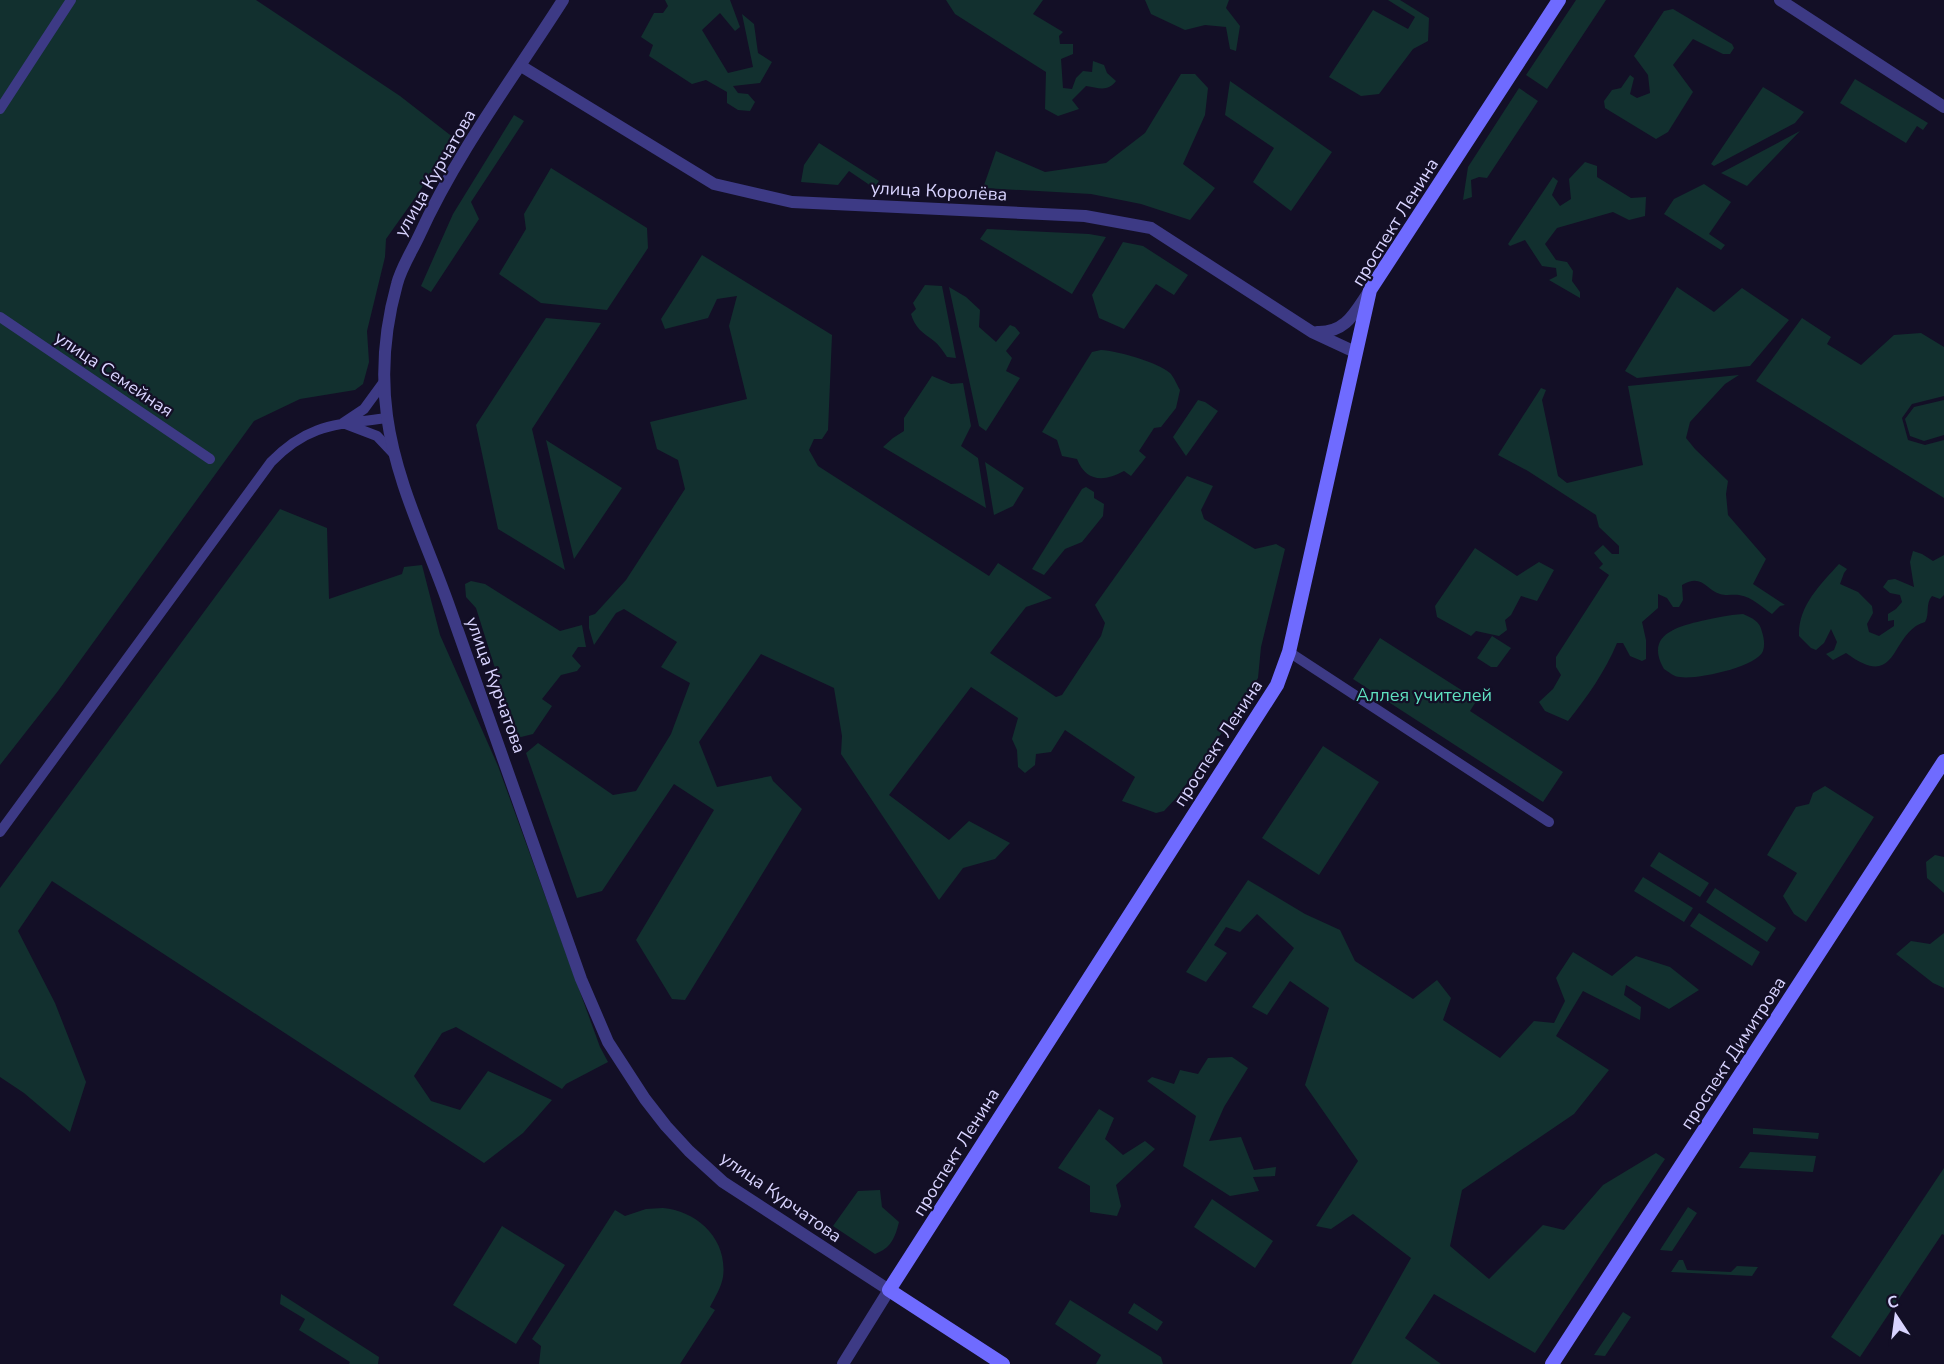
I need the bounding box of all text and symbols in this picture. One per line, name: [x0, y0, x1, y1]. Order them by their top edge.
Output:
street label: улица Курчатова: [389, 105, 481, 241]
street label: проспект Ленина: [1346, 153, 1444, 291]
street label: улица Королёва: [870, 175, 1008, 207]
street label: улица Семейная: [50, 325, 178, 423]
street label: улица Курчатова: [460, 614, 532, 756]
street label: проспект Ленина: [1168, 675, 1268, 811]
park label: Аллея учителей: [1356, 683, 1492, 707]
street label: проспект Димитрова: [1675, 972, 1791, 1134]
street label: проспект Ленина: [907, 1083, 1005, 1221]
street label: улица Курчатова: [715, 1146, 847, 1248]
north arrow: [1866, 1286, 1926, 1346]
text: С: [1885, 1290, 1901, 1314]

